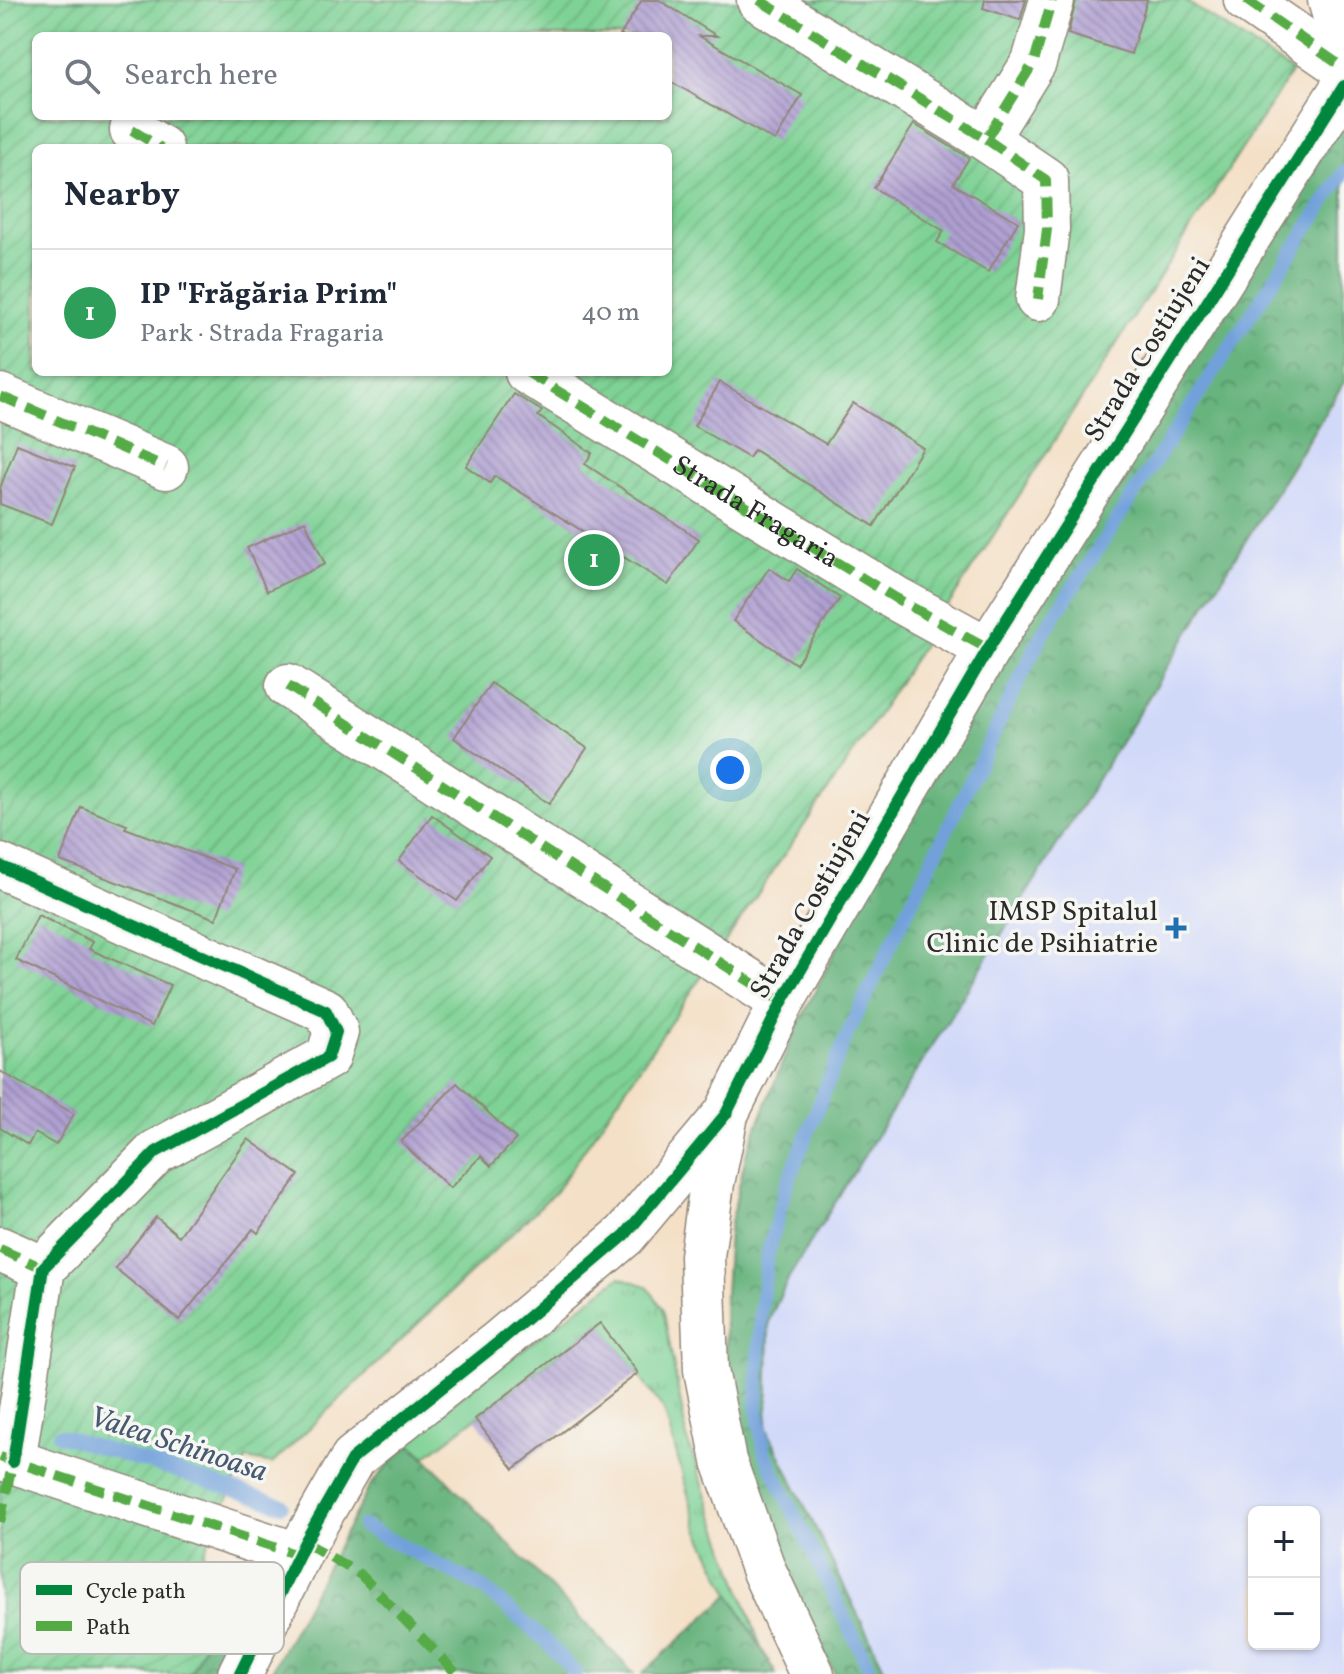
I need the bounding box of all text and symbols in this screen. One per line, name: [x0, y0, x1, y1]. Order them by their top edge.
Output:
search box: [32, 32, 672, 120]
icon: search: [60, 54, 104, 98]
text: Search here: [124, 55, 278, 97]
text: Nearby: [64, 173, 180, 220]
street label: Strada Costiujeni: [1075, 250, 1221, 450]
text: IP "Frăgăria Prim": [140, 274, 397, 316]
text: 1: [85, 295, 95, 331]
text: 40 m: [581, 295, 640, 331]
text: Park · Strada Fragaria: [140, 316, 384, 352]
street label: Strada Fragaria: [665, 446, 846, 578]
pin: 1: [568, 530, 620, 590]
your location: [710, 750, 750, 790]
street label: Strada Costiujeni: [741, 804, 881, 1006]
place label: IMSP Spitalul Clinic de Psihiatrie: [926, 893, 1158, 964]
marker: IMSP Spitalul Clinic de Psihiatrie: [1165, 917, 1187, 939]
water label: Valea Schinoasa: [84, 1396, 272, 1494]
map controls: [1248, 1506, 1320, 1650]
button: +: [1248, 1506, 1320, 1578]
legend: [20, 1562, 284, 1654]
text: Cycle path: [86, 1577, 186, 1608]
button: −: [1248, 1578, 1320, 1650]
text: Path: [86, 1613, 130, 1644]

